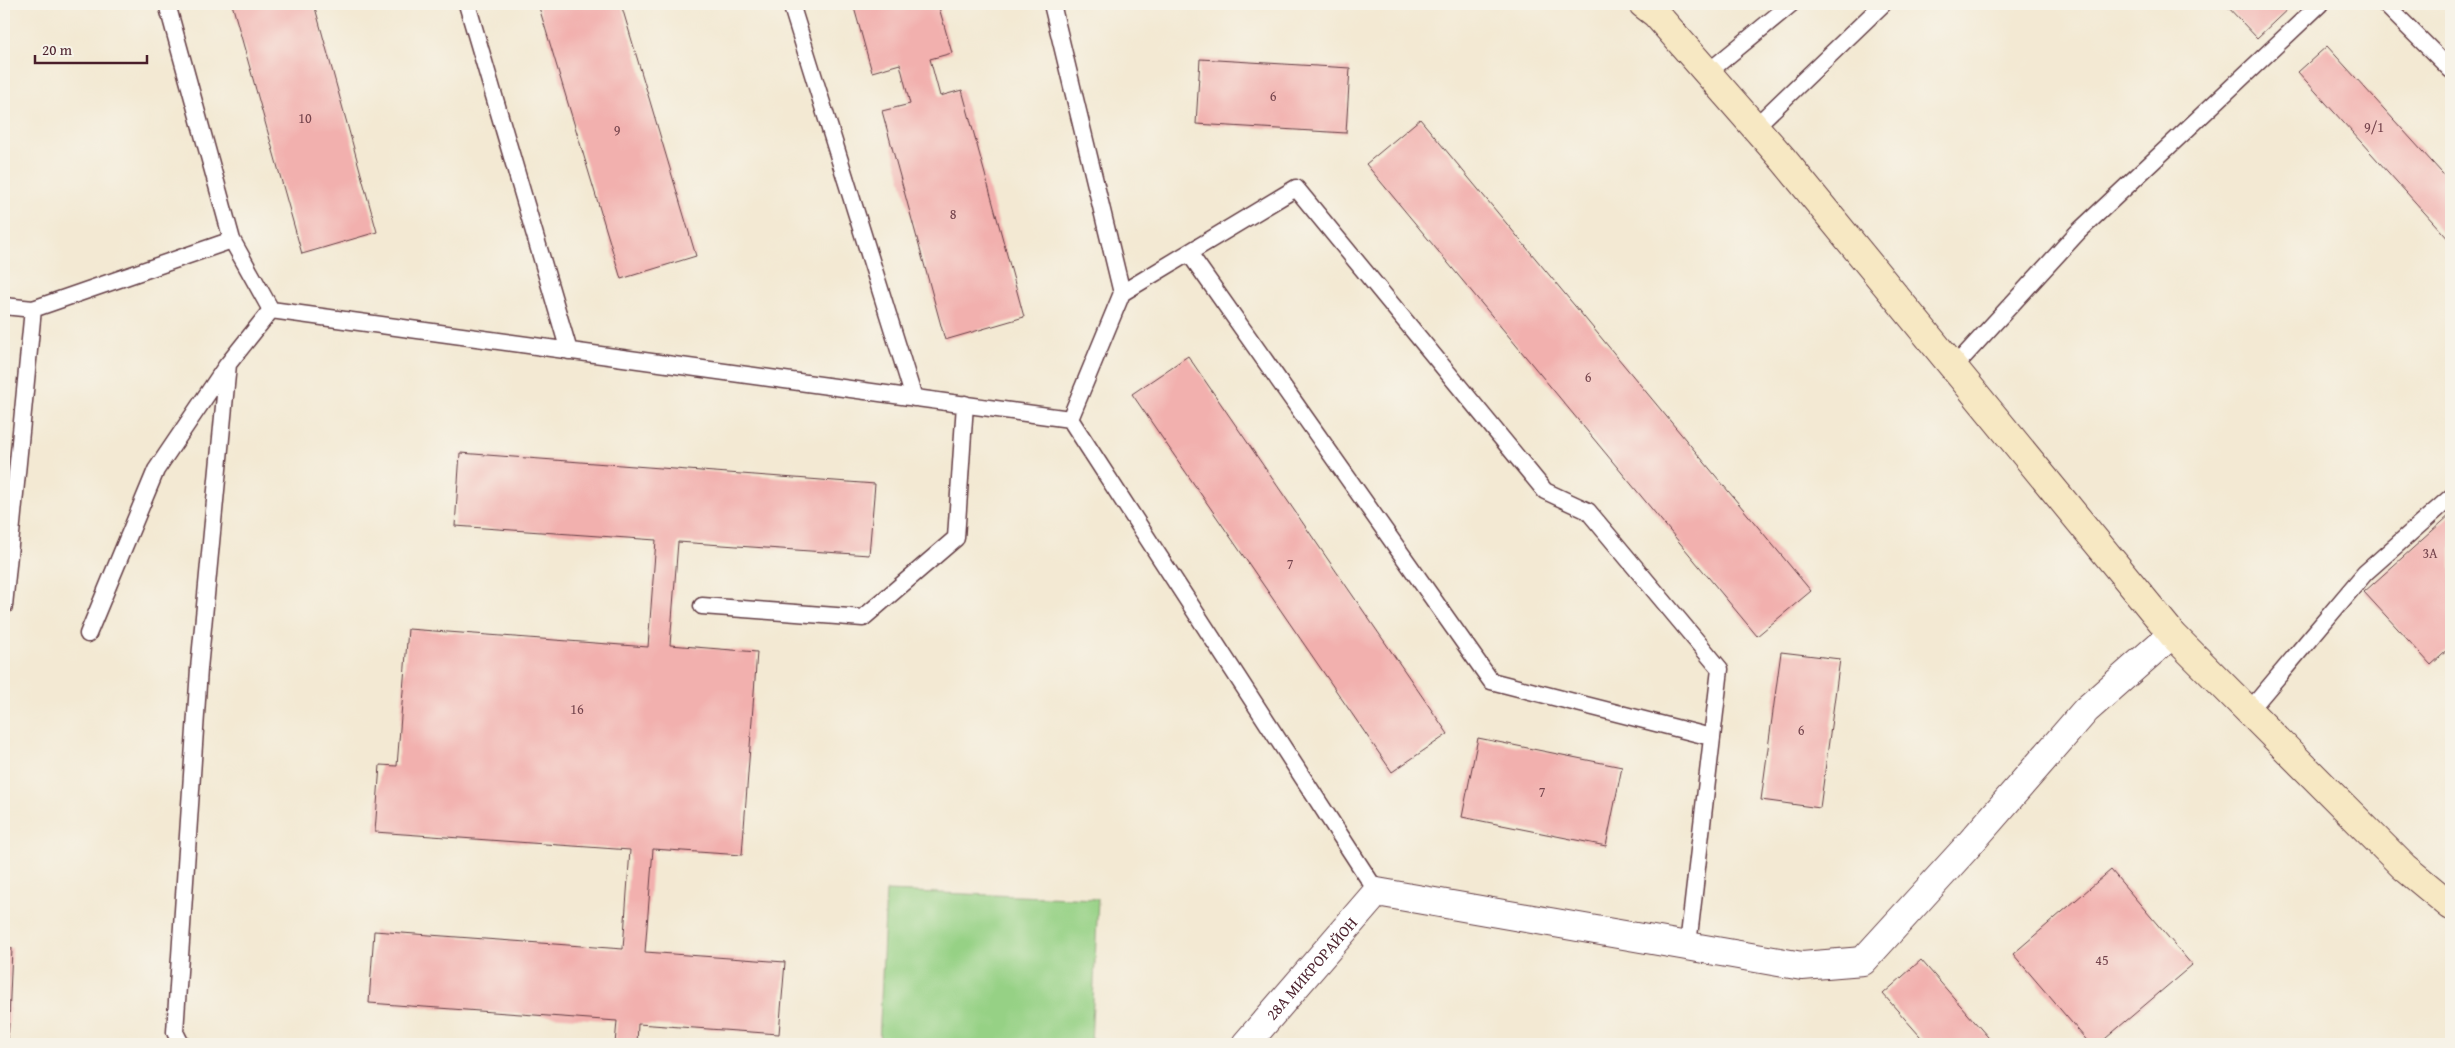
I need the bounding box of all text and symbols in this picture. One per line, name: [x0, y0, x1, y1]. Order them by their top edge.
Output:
scale bar: [35, 32, 148, 64]
text: 20 m: [42, 39, 73, 60]
house number: 6: [1270, 86, 1277, 106]
house number: 10: [298, 108, 312, 128]
house number: 9/1: [2364, 117, 2384, 137]
house number: 9: [614, 120, 621, 140]
house number: 8: [950, 204, 957, 224]
house number: 6: [1585, 367, 1592, 387]
house number: 3А: [2422, 543, 2438, 563]
house number: 7: [1287, 554, 1294, 574]
house number: 16: [570, 699, 584, 719]
house number: 6: [1798, 720, 1805, 740]
house number: 7: [1539, 782, 1546, 802]
street label: 28А МИКРОРАЙОН: [1260, 911, 1363, 1025]
house number: 45: [2095, 950, 2109, 970]

